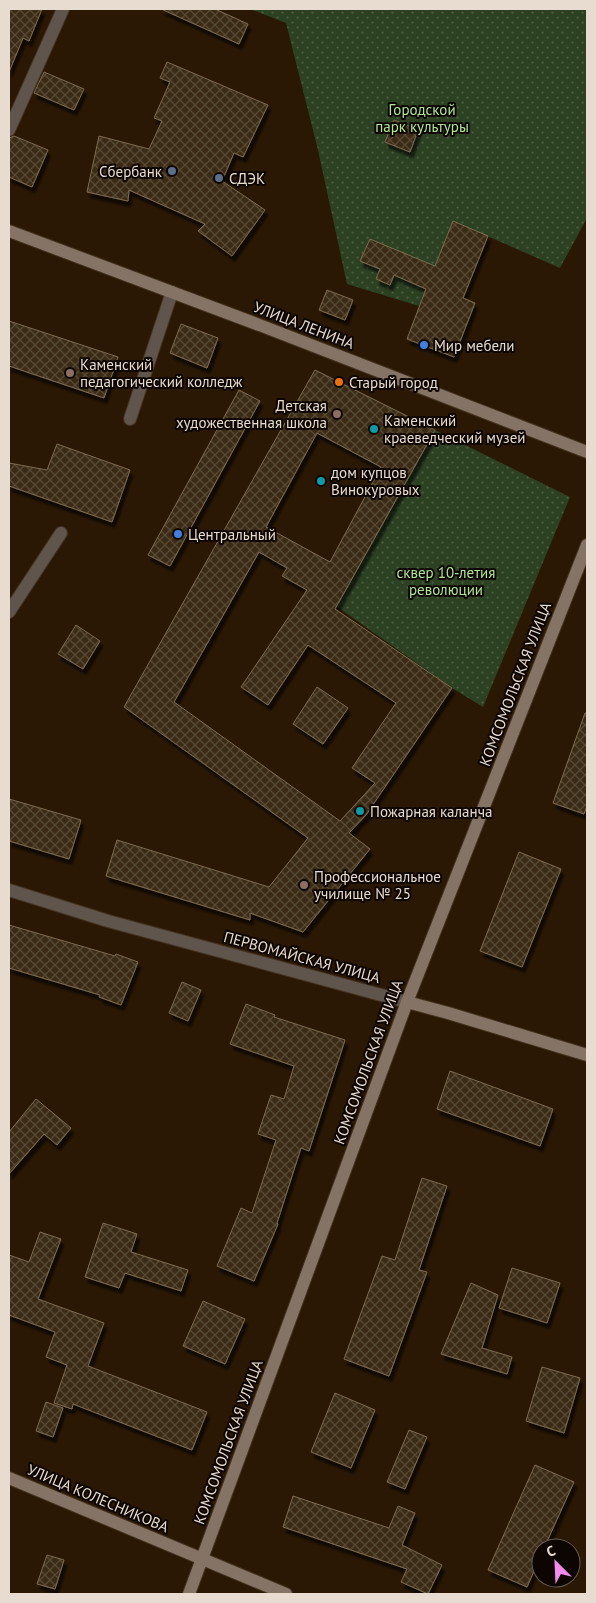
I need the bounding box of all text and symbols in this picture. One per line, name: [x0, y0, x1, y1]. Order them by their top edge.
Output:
park label: Городской парк культуры: [375, 100, 469, 136]
place label: Сбербанк: [99, 162, 163, 181]
marker: Сбербанк: [166, 165, 178, 177]
place label: СДЭК: [229, 169, 265, 188]
marker: СДЭК: [213, 172, 225, 184]
street label: УЛИЦА ЛЕНИНА: [251, 297, 357, 353]
place label: Мир мебели: [434, 336, 515, 355]
marker: Мир мебели: [418, 339, 430, 351]
place label: Каменский педагогический колледж: [80, 355, 243, 391]
marker: Каменский педагогический колледж: [64, 367, 76, 379]
place label: Старый город: [349, 373, 438, 392]
marker: Старый город: [333, 376, 345, 388]
place label: Детская художественная школа: [176, 396, 327, 432]
marker: Детская художественная школа: [331, 408, 343, 420]
place label: Каменский краеведческий музей: [384, 411, 525, 447]
marker: Каменский краеведческий музей: [368, 423, 380, 435]
place label: дом купцов Винокуровых: [331, 463, 420, 499]
marker: дом купцов Винокуровых: [315, 475, 327, 487]
place label: Центральный: [188, 525, 276, 544]
marker: Центральный: [172, 528, 184, 540]
park label: сквер 10-летия революции: [397, 563, 495, 599]
street label: КОМСОМОЛЬСКАЯ УЛИЦА: [475, 599, 555, 769]
place label: Пожарная каланча: [370, 802, 492, 821]
marker: Пожарная каланча: [354, 805, 366, 817]
place label: Профессиональное училище № 25: [314, 867, 441, 903]
marker: Профессиональное училище № 25: [298, 879, 310, 891]
street label: ПЕРВОМАЙСКАЯ УЛИЦА: [222, 927, 383, 987]
street label: КОМСОМОЛЬСКАЯ УЛИЦА: [329, 977, 407, 1147]
street label: КОМСОМОЛЬСКАЯ УЛИЦА: [189, 1357, 267, 1527]
street label: УЛИЦА КОЛЕСНИКОВА: [24, 1460, 172, 1536]
north arrow: [531, 1538, 581, 1588]
text: С: [543, 1541, 558, 1561]

